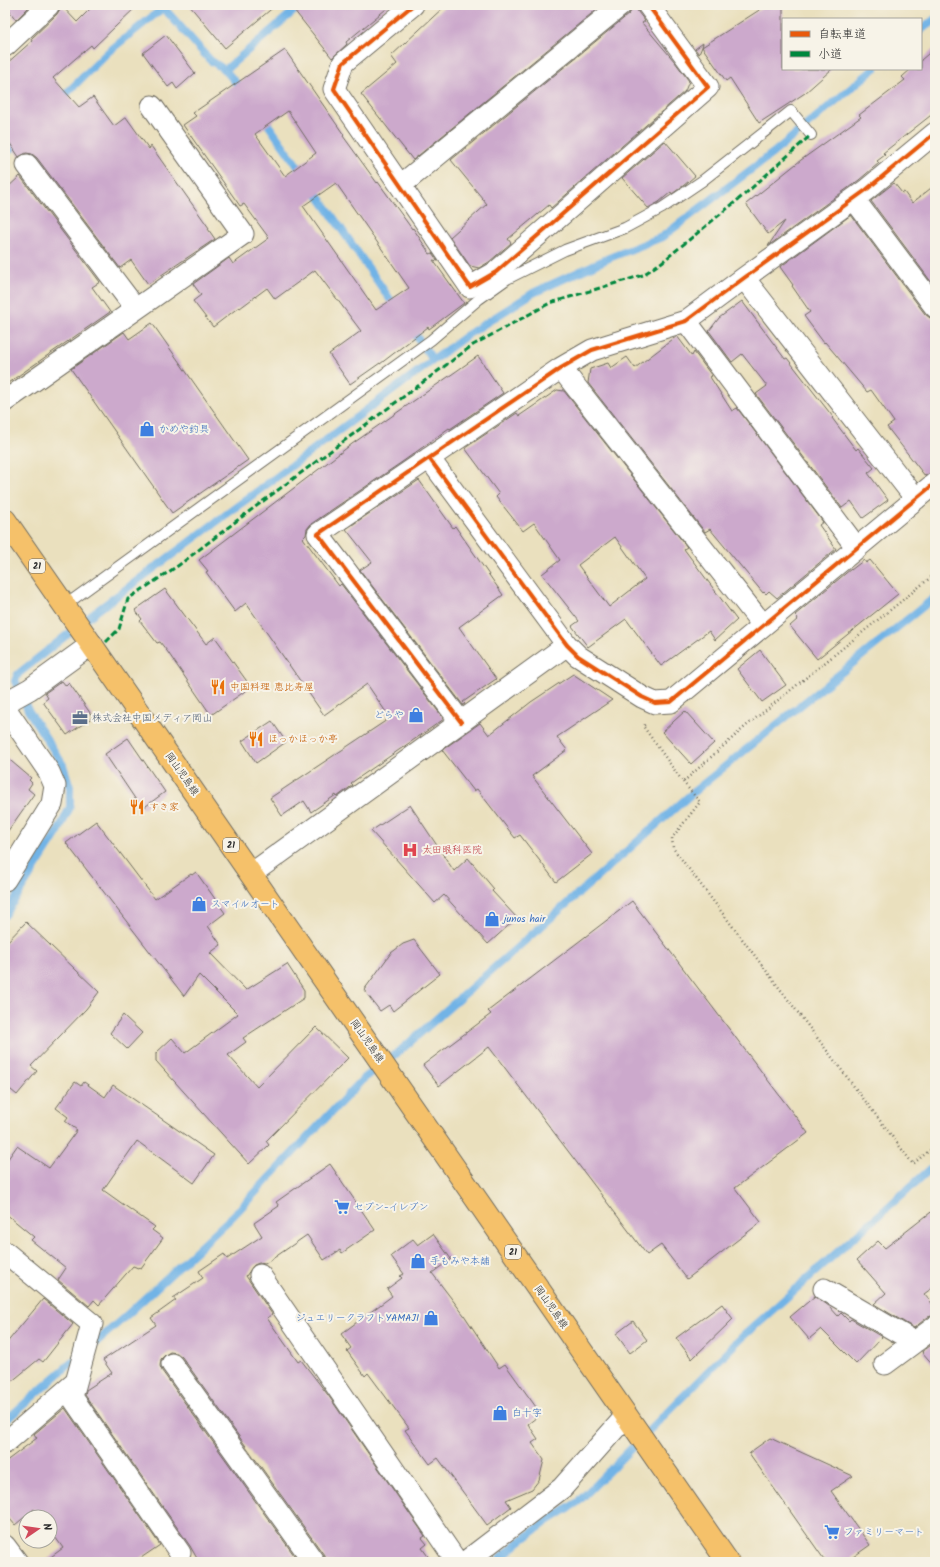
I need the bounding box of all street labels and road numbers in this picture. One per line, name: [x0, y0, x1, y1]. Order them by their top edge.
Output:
road number: 21: [29, 559, 45, 573]
street label: 岡山児島線: [161, 749, 203, 799]
road number: 21: [223, 838, 239, 852]
street label: 岡山児島線: [346, 1016, 388, 1066]
road number: 21: [505, 1245, 521, 1259]
street label: 岡山児島線: [530, 1282, 572, 1332]

